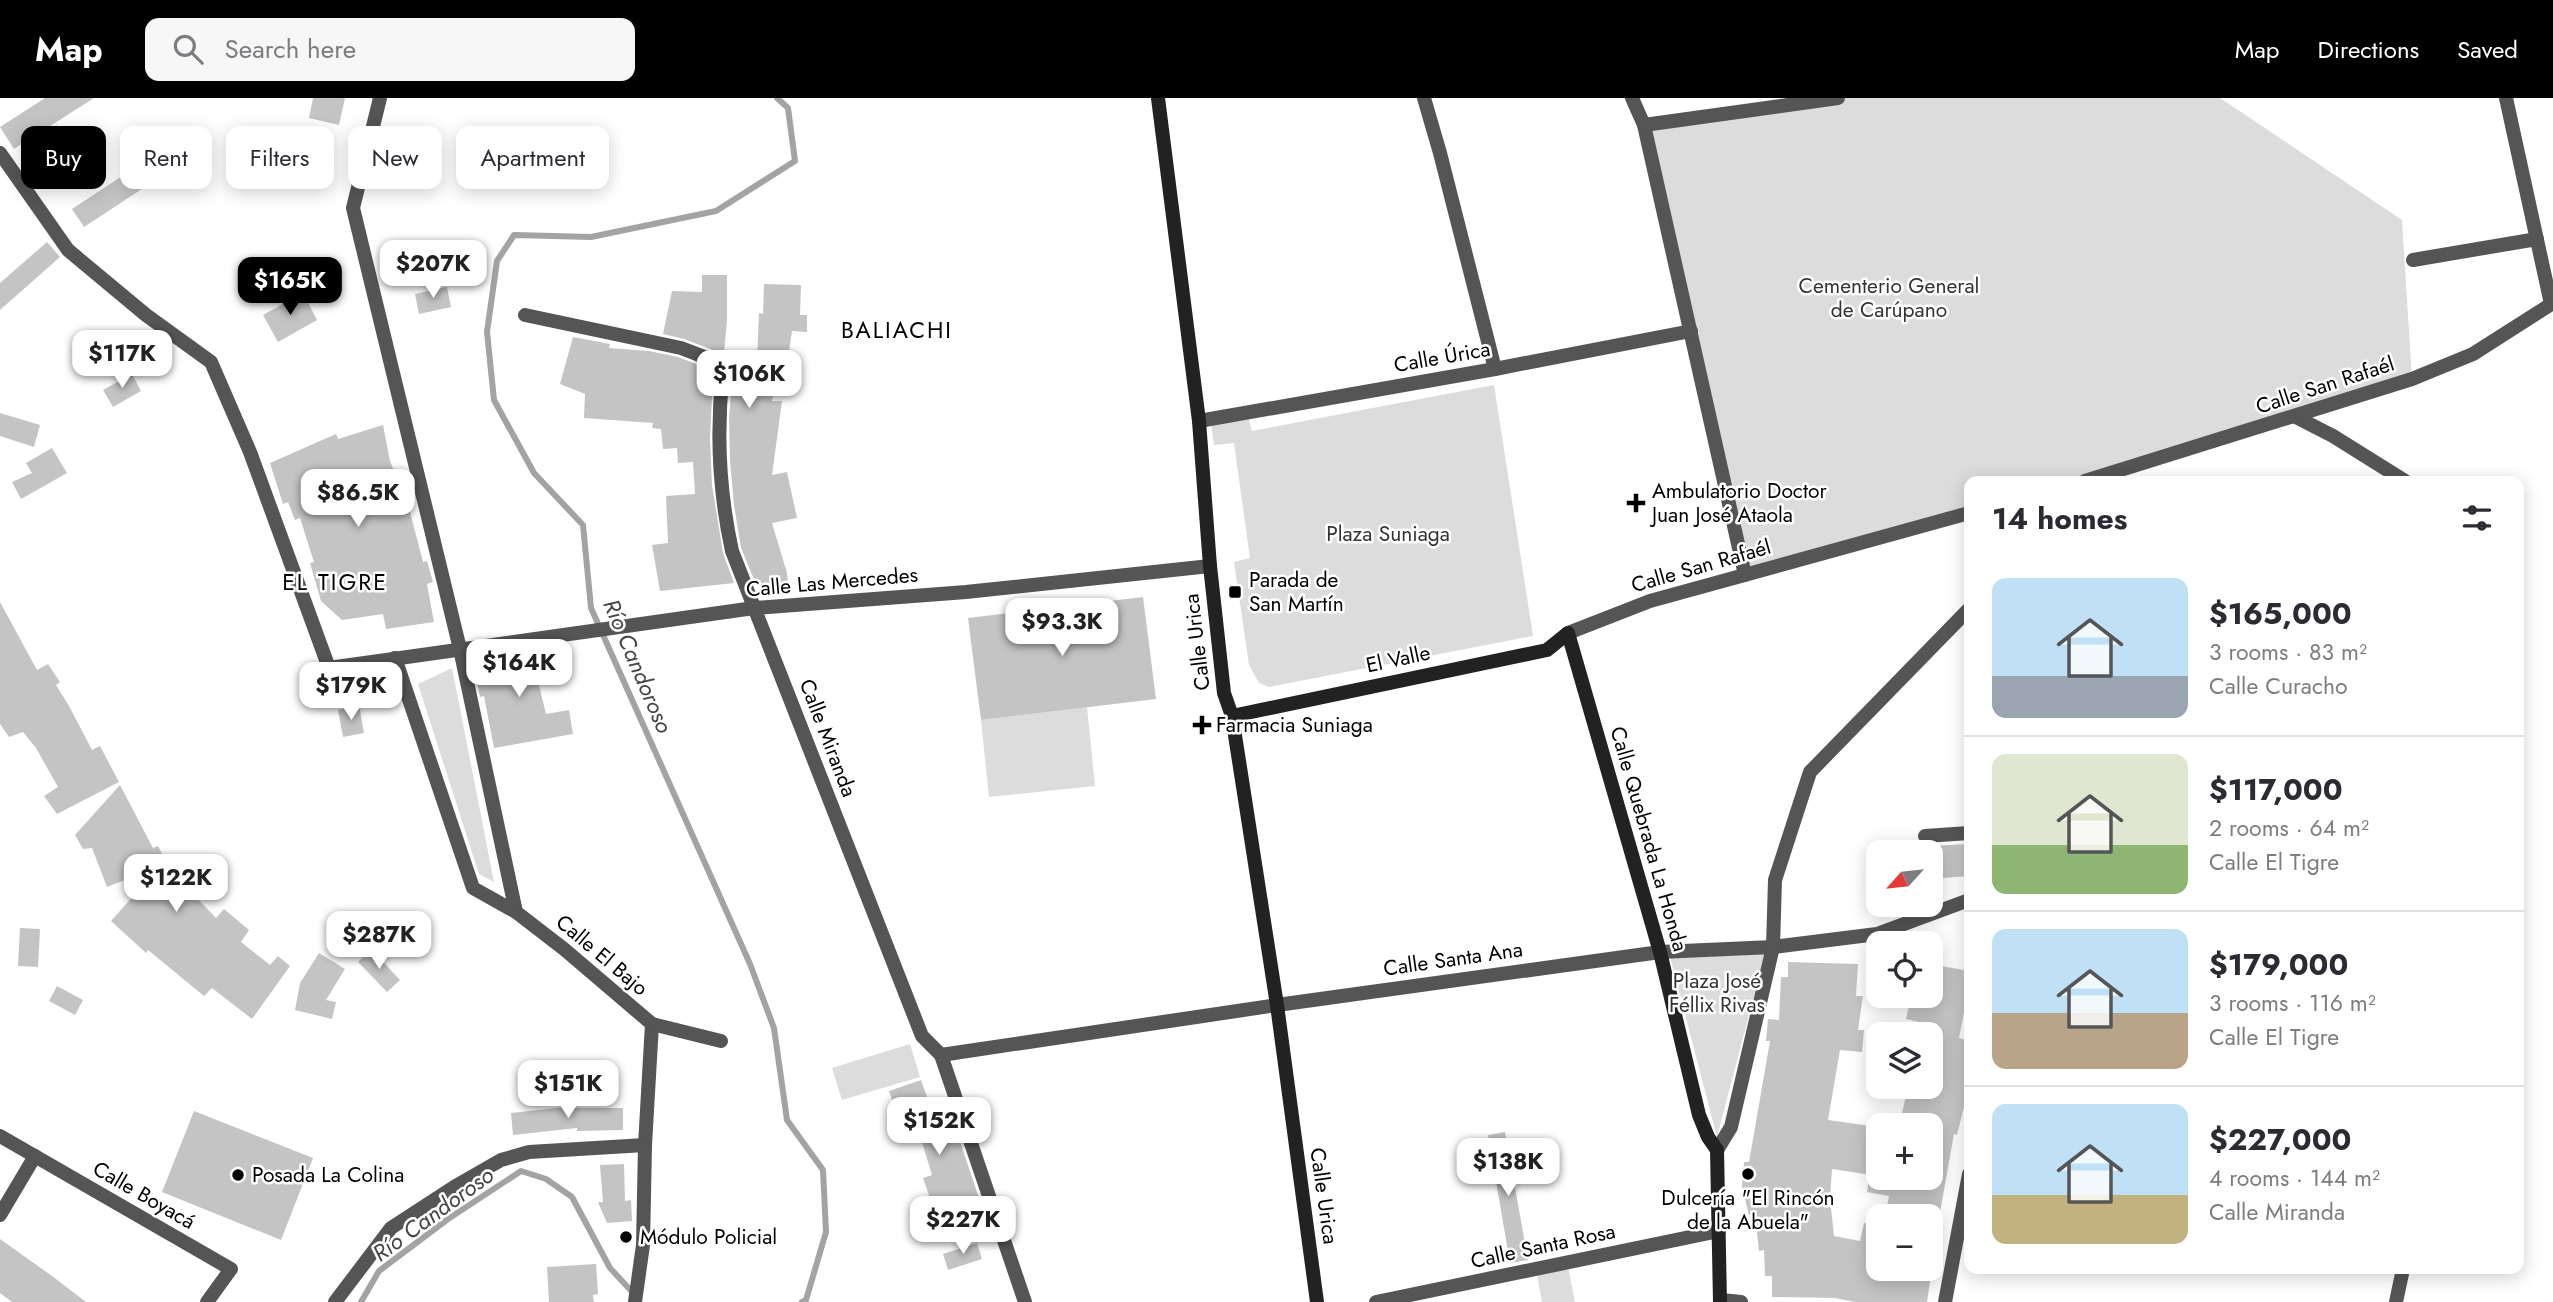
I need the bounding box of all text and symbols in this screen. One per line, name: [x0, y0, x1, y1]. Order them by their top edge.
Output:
search box: [145, 18, 635, 81]
text: Map: [35, 26, 103, 73]
icon: search: [169, 30, 207, 68]
text: Search here: [225, 30, 356, 68]
text: Map: [2235, 32, 2280, 67]
text: Directions: [2318, 32, 2419, 67]
text: Saved: [2457, 32, 2518, 67]
chip: Buy: [21, 126, 106, 189]
chip: Rent: [120, 126, 212, 189]
chip: Filters: [226, 126, 334, 189]
chip: New: [348, 126, 442, 189]
chip: Apartment: [456, 126, 609, 189]
pin: $207K: [384, 240, 482, 300]
text: $207K: [396, 246, 470, 280]
pin: $165K: [241, 258, 339, 317]
text: $165K: [254, 263, 326, 297]
park label: Cementerio General de Carúpano: [1799, 271, 1979, 325]
district label: BALIACHI: [841, 313, 953, 347]
pin: $117K: [73, 330, 171, 390]
street label: Calle Úrica: [1392, 334, 1492, 380]
text: $117K: [88, 336, 156, 370]
street label: Calle San Rafaél: [2252, 349, 2398, 421]
pin: $106K: [700, 350, 798, 410]
text: $106K: [713, 356, 785, 390]
pin: $86.5K: [301, 470, 415, 529]
text: $86.5K: [317, 475, 399, 509]
place label: Ambulatorio Doctor Juan José Ataola: [1649, 476, 1827, 530]
marker: Ambulatorio Doctor Juan José Ataola: [1626, 493, 1646, 513]
text: 14 homes: [1992, 497, 2127, 540]
icon: filters: [2458, 499, 2496, 537]
park label: Plaza Suniaga: [1326, 519, 1450, 549]
street label: Calle San Rafaél: [1628, 532, 1774, 600]
street label: Calle Las Mercedes: [745, 560, 919, 604]
district label: EL TIGRE: [282, 565, 388, 599]
place label: Parada de San Martín: [1249, 565, 1344, 619]
marker: Parada de San Martín: [1227, 584, 1243, 600]
street label: Calle Urica: [1176, 592, 1218, 692]
text: $165,000: [2209, 592, 2352, 635]
water label: Río Candoroso: [594, 594, 682, 739]
pin: $93.3K: [1005, 598, 1119, 658]
text: $93.3K: [1021, 604, 1103, 638]
icon: home: [2048, 606, 2132, 690]
text: 3 rooms · 83 m²: [2209, 635, 2367, 669]
street label: El Valle: [1363, 638, 1433, 680]
pin: $164K: [470, 640, 568, 699]
text: $164K: [482, 645, 556, 679]
pin: $179K: [302, 662, 400, 722]
text: $179K: [315, 668, 387, 702]
text: Calle Curacho: [2209, 669, 2348, 703]
street label: Calle Miranda: [792, 675, 864, 801]
place label: Farmacia Suniaga: [1216, 710, 1373, 740]
marker: Farmacia Suniaga: [1194, 717, 1210, 733]
street label: Calle Quebrada La Honda: [1603, 723, 1695, 955]
text: $117,000: [2209, 768, 2343, 811]
icon: home: [2048, 782, 2132, 866]
text: 2 rooms · 64 m²: [2209, 811, 2369, 845]
north arrow: [1866, 840, 1942, 917]
map controls: [1866, 840, 1943, 1281]
text: Calle El Tigre: [2209, 845, 2339, 879]
pin: $122K: [127, 854, 225, 914]
text: $122K: [140, 860, 212, 894]
street label: Calle El Bajo: [549, 907, 655, 1003]
pin: $287K: [330, 912, 428, 971]
text: $287K: [342, 917, 416, 951]
button: locate: [1866, 931, 1943, 1008]
street label: Calle Santa Ana: [1381, 934, 1525, 984]
text: $179,000: [2209, 943, 2348, 986]
icon: home: [2048, 957, 2132, 1041]
park label: Plaza José Féllix Rivas: [1669, 966, 1765, 1020]
text: 3 rooms · 116 m²: [2209, 986, 2376, 1020]
text: Calle El Tigre: [2209, 1020, 2339, 1054]
button: layers: [1866, 1022, 1943, 1099]
pin: $151K: [519, 1060, 617, 1120]
text: $151K: [534, 1066, 602, 1100]
pin: $152K: [890, 1098, 988, 1157]
text: $152K: [903, 1103, 975, 1137]
button: +: [1866, 1113, 1943, 1190]
text: $227,000: [2209, 1118, 2351, 1161]
icon: home: [2048, 1132, 2132, 1216]
pin: $138K: [1459, 1138, 1557, 1198]
text: $138K: [1473, 1144, 1543, 1178]
street label: Calle Urica: [1302, 1146, 1346, 1246]
street label: Calle Boyacá: [87, 1154, 201, 1236]
water label: Río Candoroso: [365, 1158, 501, 1270]
place label: Posada La Colina: [252, 1160, 404, 1190]
text: 4 rooms · 144 m²: [2209, 1161, 2380, 1195]
marker: Dulcería "El Rincón de la Abuela": [1740, 1166, 1756, 1182]
marker: Posada La Colina: [230, 1167, 246, 1183]
place label: Dulcería "El Rincón de la Abuela": [1661, 1183, 1835, 1237]
text: Calle Miranda: [2209, 1195, 2345, 1229]
pin: $227K: [914, 1196, 1012, 1256]
text: $227K: [926, 1202, 1000, 1236]
button: −: [1866, 1204, 1943, 1281]
street label: Calle Santa Rosa: [1468, 1216, 1618, 1276]
place label: Módulo Policial: [640, 1222, 777, 1252]
marker: Módulo Policial: [618, 1229, 634, 1245]

